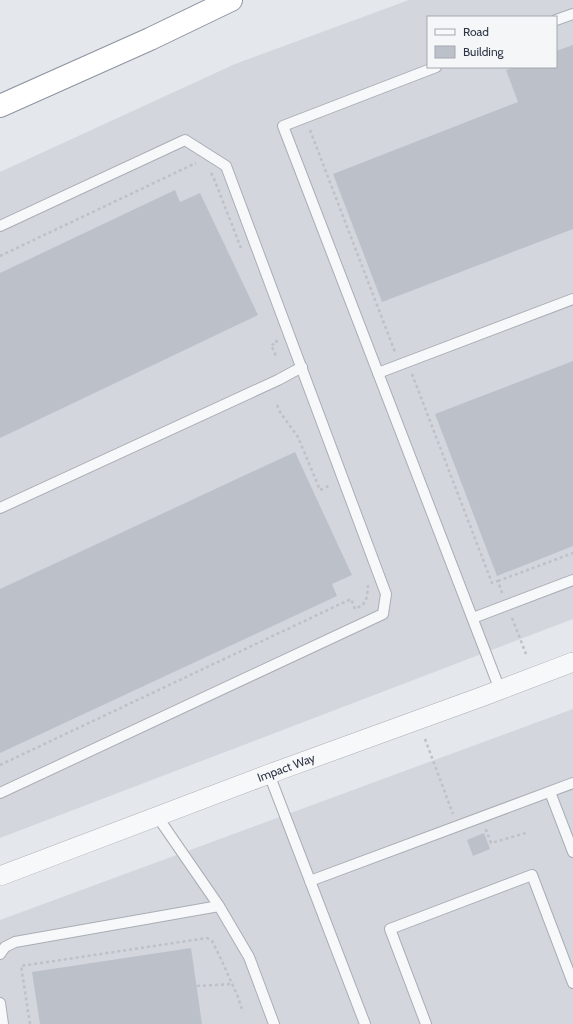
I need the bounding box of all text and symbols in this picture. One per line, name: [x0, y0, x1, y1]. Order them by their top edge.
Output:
legend: [427, 16, 557, 68]
text: Road: [463, 24, 489, 39]
text: Building: [463, 44, 505, 59]
street label: Impact Way: [255, 750, 317, 785]

